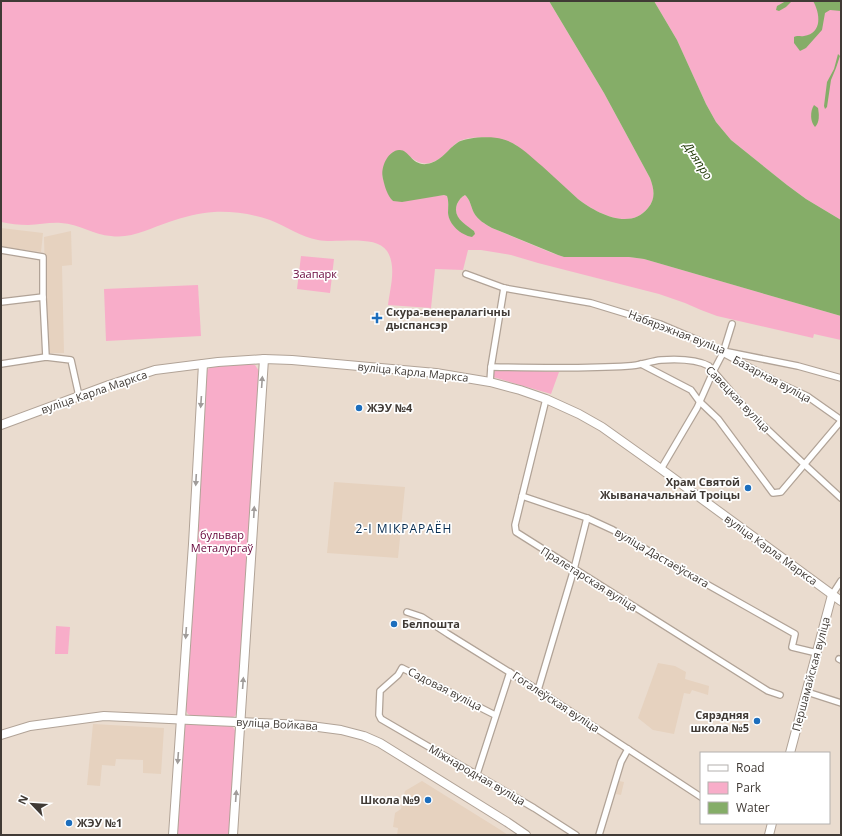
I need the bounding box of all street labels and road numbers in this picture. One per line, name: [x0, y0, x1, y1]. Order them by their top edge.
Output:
street label: Набярэжная вуліца: [626, 306, 728, 357]
street label: Базарная вуліца: [730, 352, 814, 406]
street label: вуліца Карла Маркса: [357, 358, 469, 385]
street label: Савецкая вуліца: [703, 362, 774, 435]
street label: вуліца Карла Маркса: [39, 366, 149, 417]
street label: вуліца Карла Маркса: [722, 511, 821, 588]
street label: вуліца Дастаеўскага: [612, 524, 712, 591]
street label: Пралетарская вуліца: [538, 543, 640, 614]
street label: Першамайская вуліца: [788, 615, 833, 733]
street label: Садовая вуліца: [406, 663, 485, 714]
street label: Гогалеўская вуліца: [510, 668, 603, 735]
street label: вуліца Войкава: [236, 714, 318, 733]
street label: Міжнародная вуліца: [426, 741, 528, 808]

